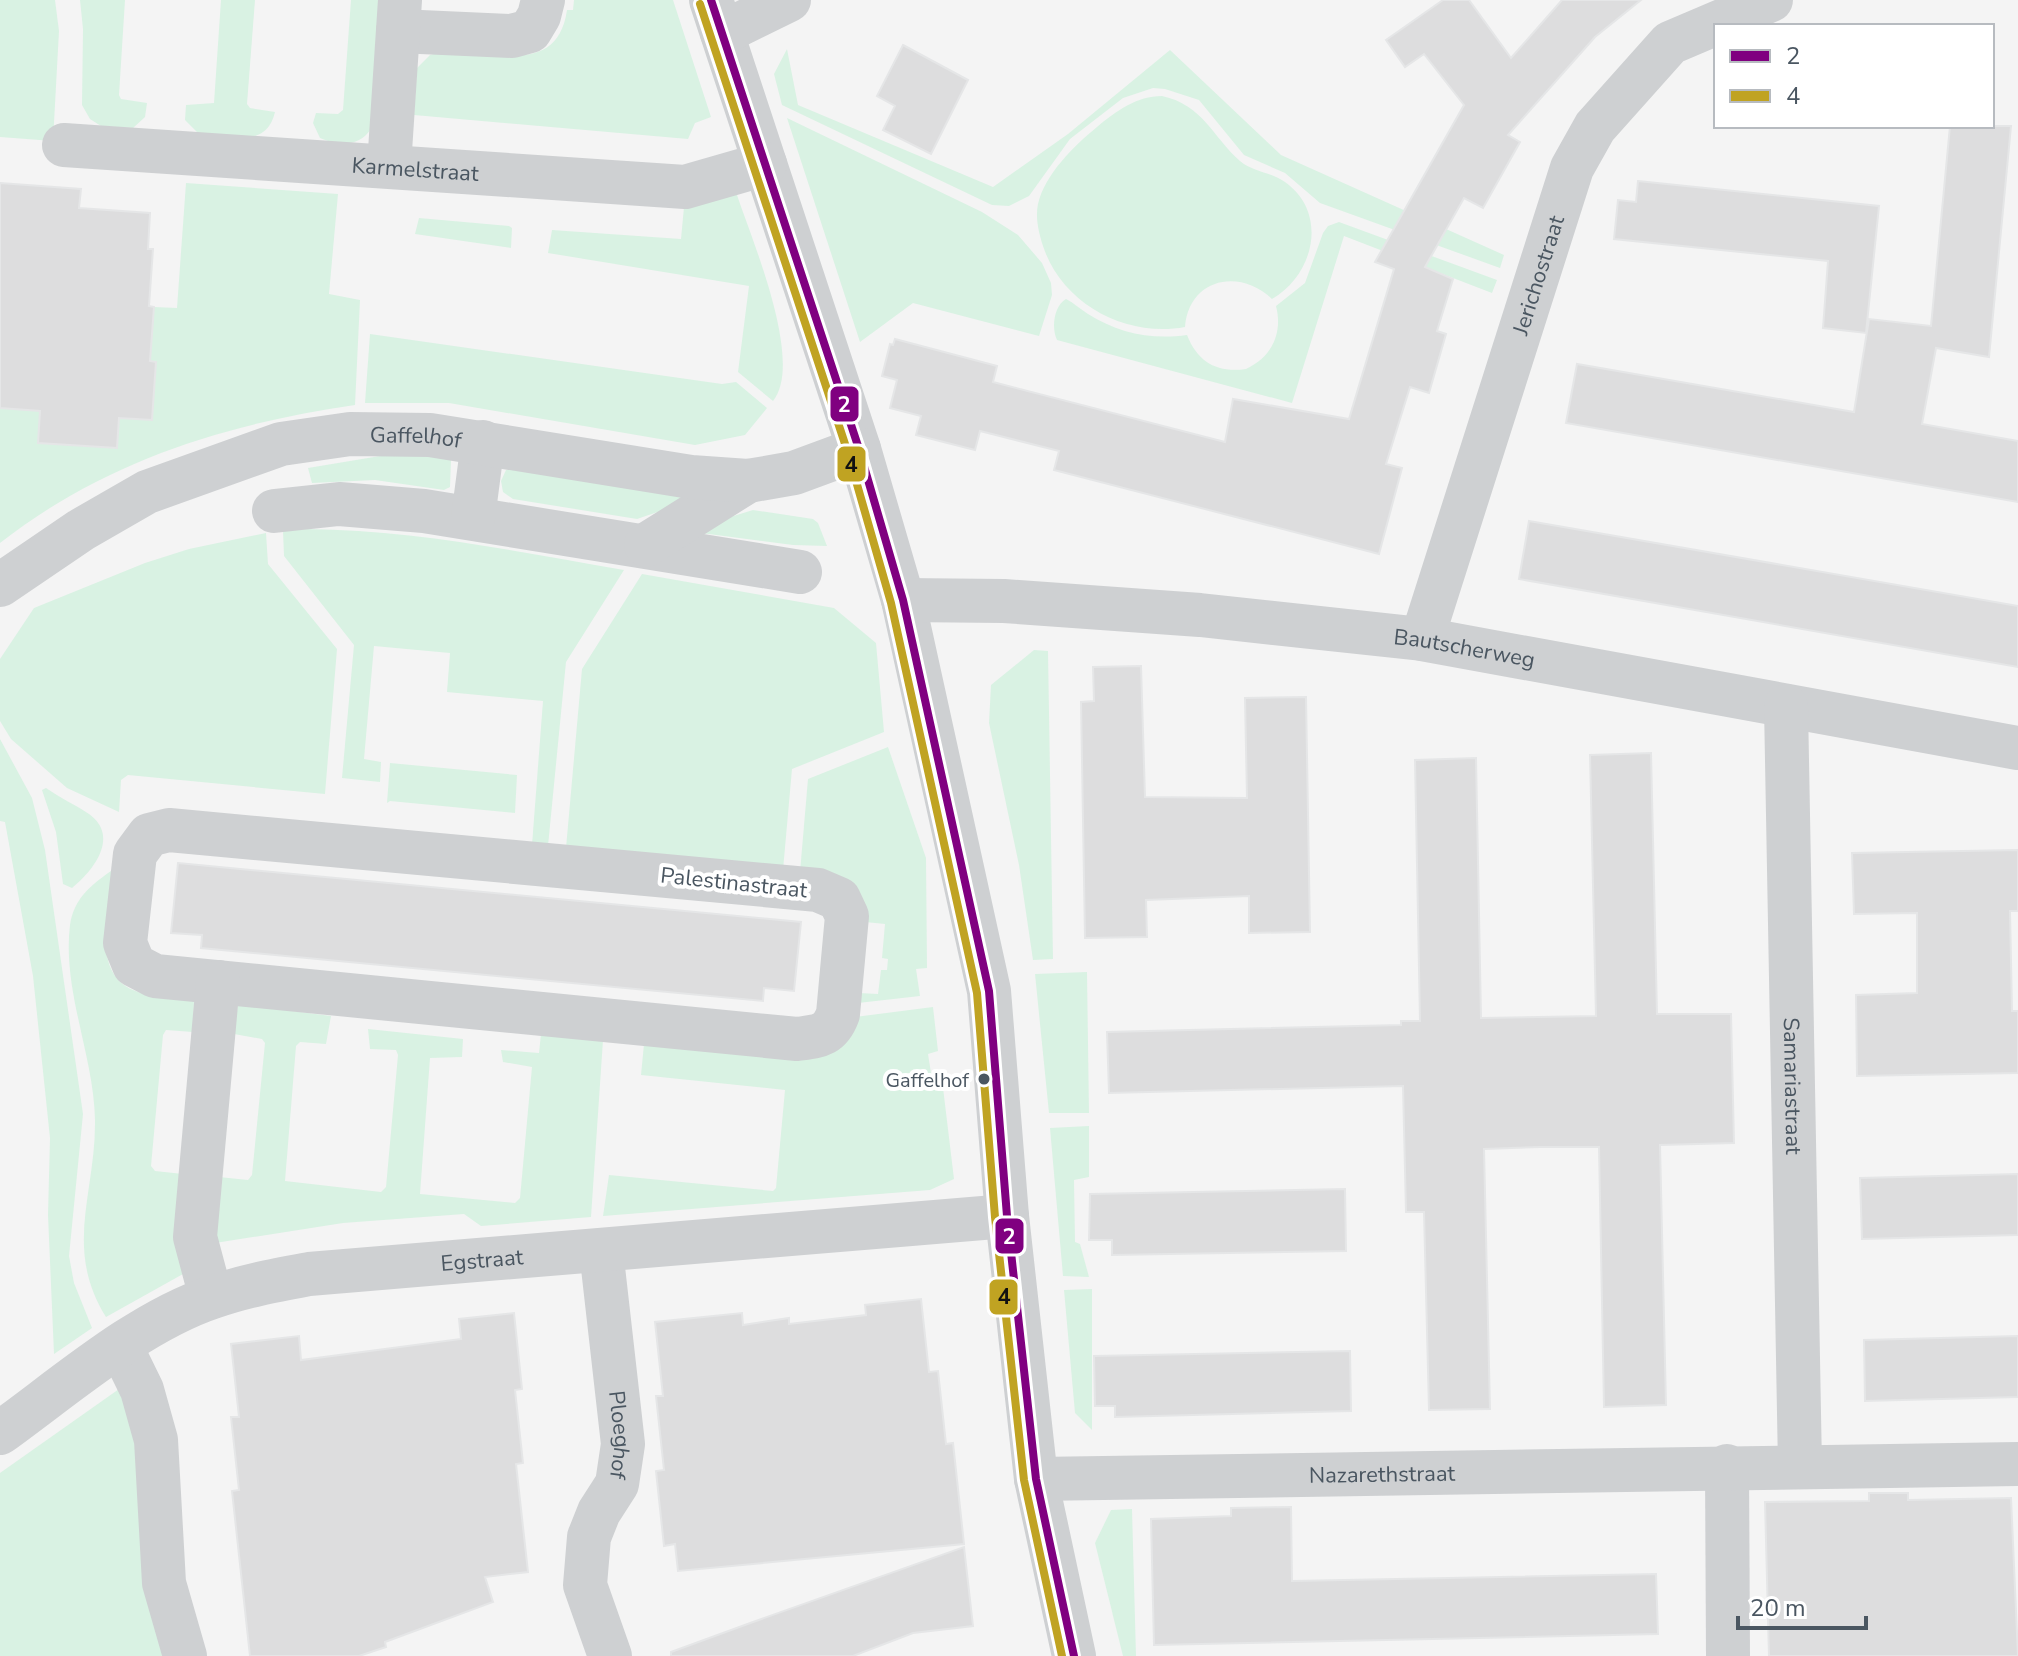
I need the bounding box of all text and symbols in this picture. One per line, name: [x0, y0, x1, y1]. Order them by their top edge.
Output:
legend: [1714, 24, 1994, 128]
text: 2: [1786, 40, 1800, 72]
text: 4: [1786, 80, 1800, 112]
street label: Karmelstraat: [351, 150, 480, 189]
street label: Jerichostraat: [1505, 212, 1572, 340]
line badge: 2: [829, 385, 860, 423]
text: 2: [837, 390, 851, 420]
street label: Gaffelhof: [370, 420, 464, 456]
line badge: 4: [836, 445, 867, 483]
text: 4: [844, 450, 858, 480]
street label: Bautscherweg: [1392, 622, 1537, 675]
street label: Palestinastraat: [659, 860, 809, 906]
street label: Samariastraat: [1776, 1017, 1808, 1155]
place label: Gaffelhof: [886, 1067, 969, 1094]
marker: Gaffelhof: [976, 1071, 992, 1087]
line badge: 2: [994, 1217, 1025, 1255]
text: 2: [1002, 1222, 1016, 1252]
street label: Egstraat: [439, 1242, 525, 1279]
line badge: 4: [988, 1278, 1019, 1316]
text: 4: [997, 1282, 1011, 1312]
street label: Ploeghof: [601, 1389, 637, 1482]
street label: Nazarethstraat: [1309, 1459, 1456, 1491]
scale bar: [1738, 1580, 1866, 1630]
text: 20 m: [1750, 1592, 1806, 1624]

